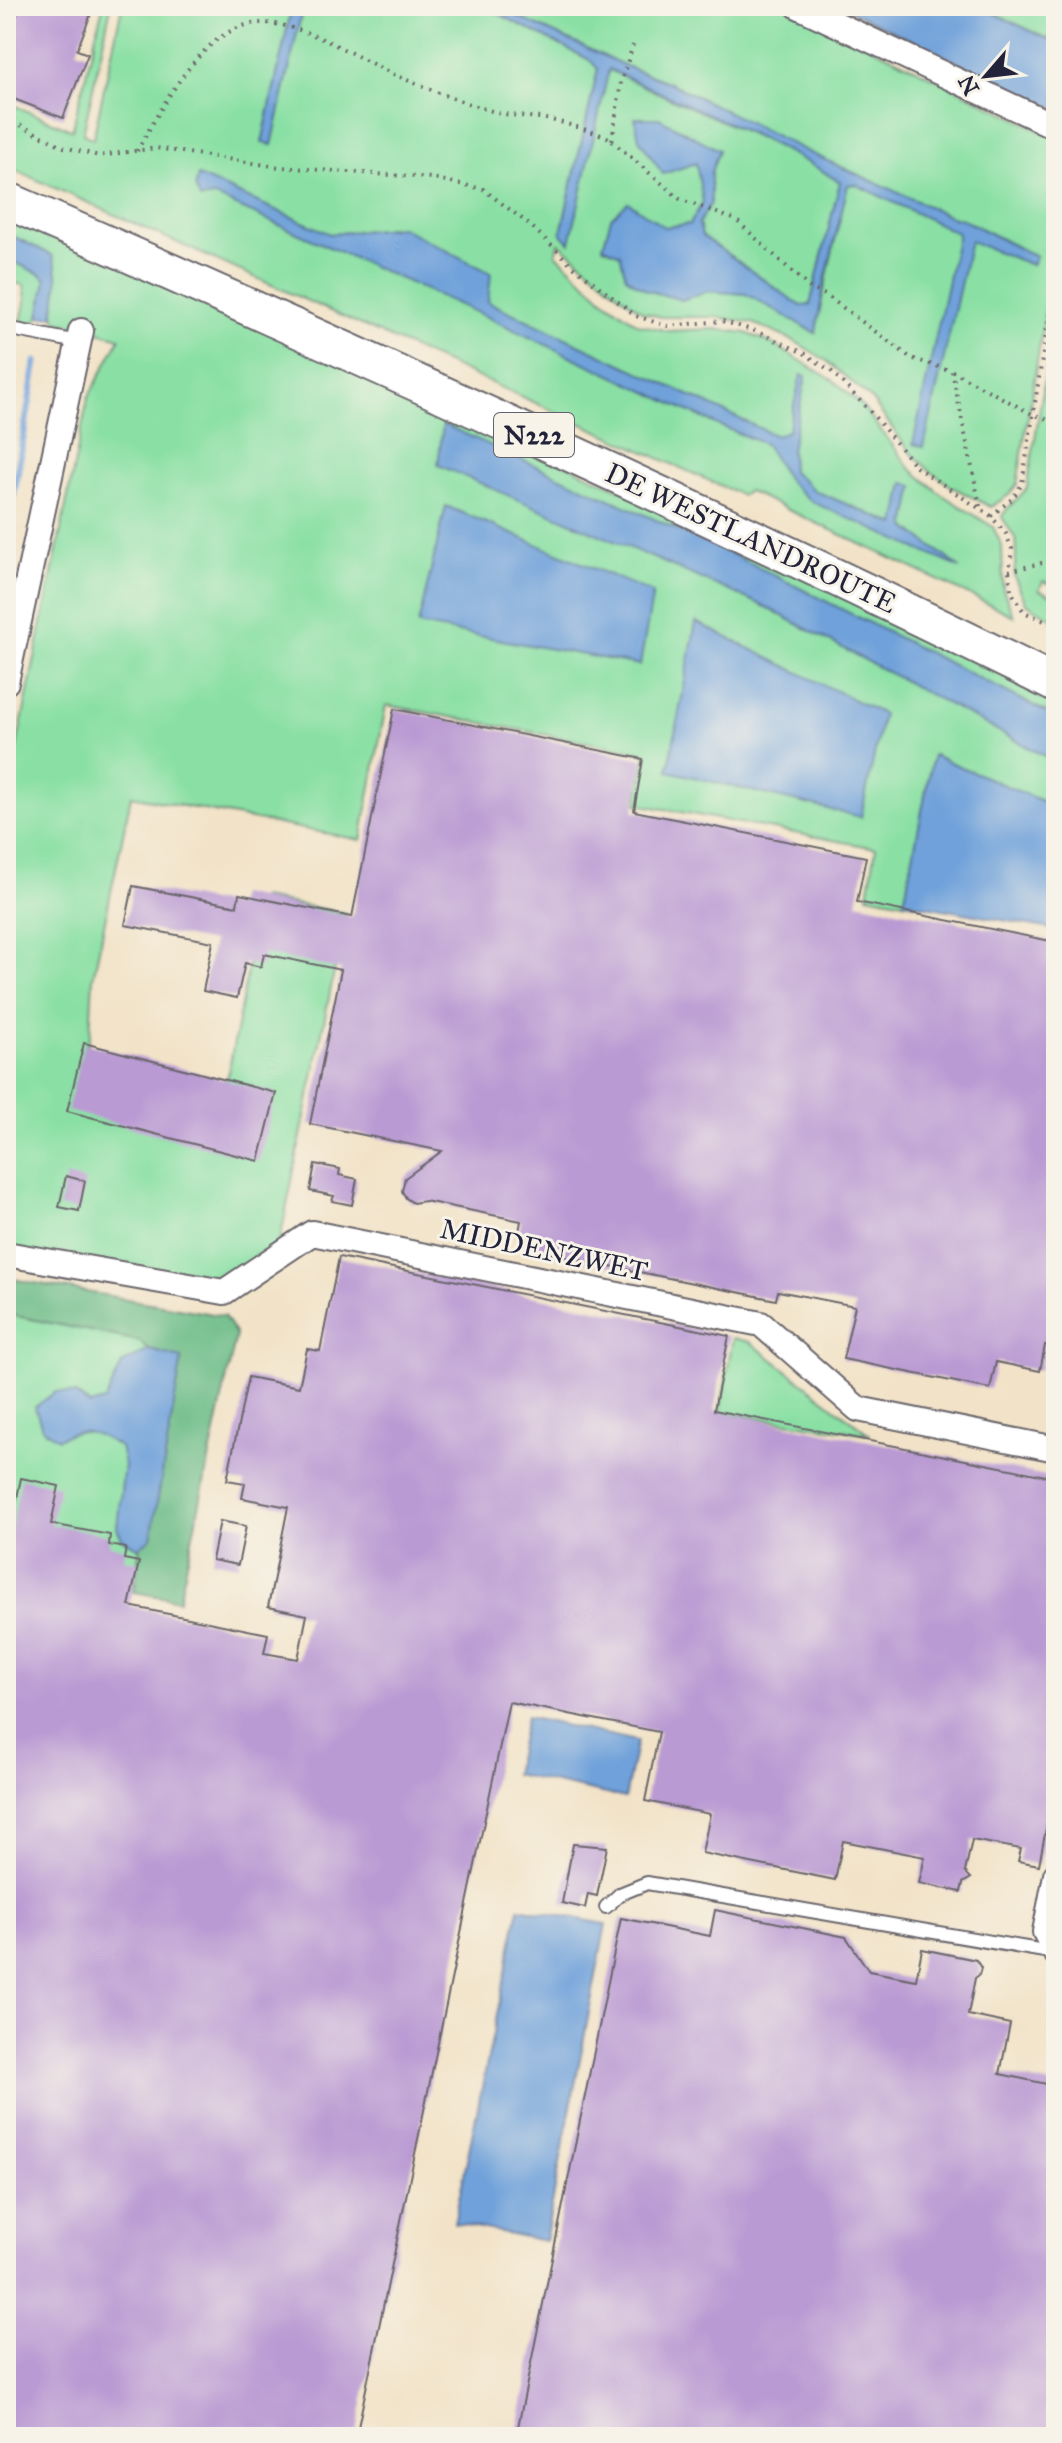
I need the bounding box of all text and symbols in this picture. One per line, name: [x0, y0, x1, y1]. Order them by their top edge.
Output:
north arrow: [946, 36, 1026, 116]
text: N: [952, 70, 985, 100]
road number: N222: [494, 413, 574, 457]
street label: DE WESTLANDROUTE: [600, 455, 902, 621]
street label: MIDDENZWET: [437, 1211, 651, 1289]

